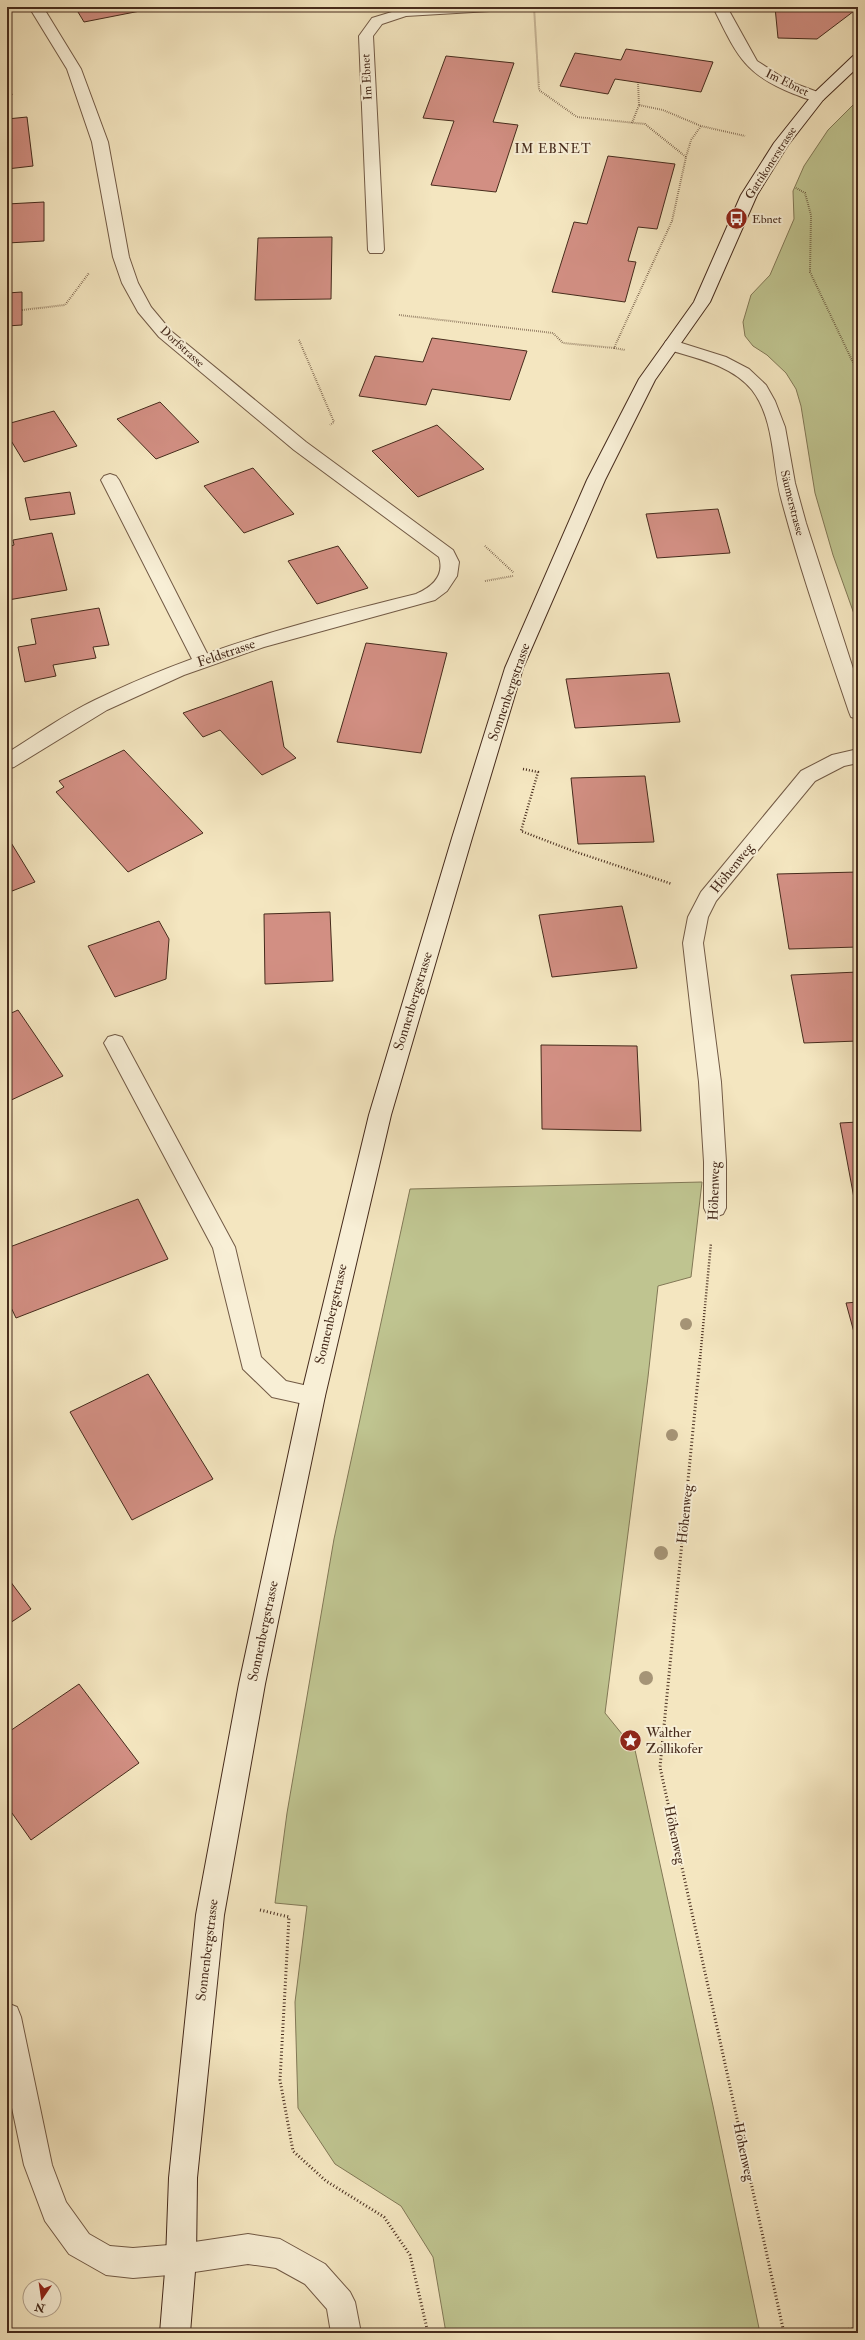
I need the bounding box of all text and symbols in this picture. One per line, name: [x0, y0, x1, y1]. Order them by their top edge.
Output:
street label: Im Ebnet: [358, 53, 376, 101]
street label: Im Ebnet: [763, 66, 811, 100]
street label: Gattikonerstrasse: [742, 124, 800, 202]
district label: IM EBNET: [514, 141, 592, 157]
bus stop icon: Ebnet: [724, 206, 750, 232]
place label: Ebnet: [752, 212, 782, 227]
street label: Dorfstrasse: [157, 323, 207, 371]
street label: Säumerstrasse: [777, 469, 807, 537]
street label: Feldstrasse: [195, 635, 257, 671]
street label: Sonnenbergstrasse: [484, 641, 534, 743]
street label: Höhenweg: [707, 839, 758, 896]
street label: Sonnenbergstrasse: [390, 949, 436, 1053]
street label: Höhenweg: [704, 1160, 724, 1221]
street label: Sonnenbergstrasse: [311, 1262, 351, 1366]
street label: Höhenweg: [673, 1482, 697, 1544]
street label: Sonnenbergstrasse: [244, 1579, 282, 1683]
place label: Walther Zollikofer: [645, 1724, 704, 1757]
place icon: Walther Zollikofer: [617, 1727, 643, 1753]
street label: Höhenweg: [661, 1804, 690, 1867]
street label: Sonnenbergstrasse: [192, 1898, 222, 2002]
street label: Höhenweg: [730, 2121, 759, 2184]
north arrow: [22, 2278, 62, 2318]
text: N: [32, 2300, 47, 2315]

